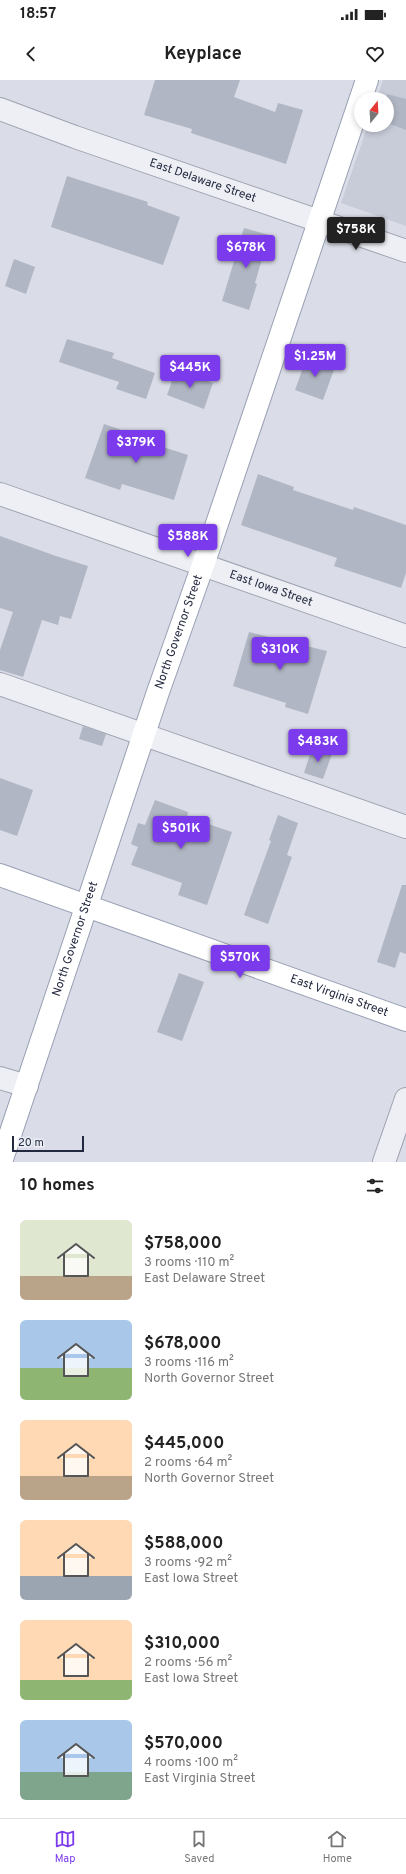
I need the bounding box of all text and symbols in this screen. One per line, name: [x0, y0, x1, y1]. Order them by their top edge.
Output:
text: 18:57: [20, 5, 56, 24]
icon: back: [20, 43, 42, 65]
text: Keyplace: [164, 43, 242, 66]
icon: heart: [364, 43, 386, 65]
north arrow: [354, 92, 394, 132]
map controls: [354, 92, 394, 132]
street label: East Delaware Street: [147, 155, 258, 207]
pin: $758K: [328, 217, 384, 251]
text: $758K: [336, 222, 376, 238]
pin: $678K: [218, 235, 274, 269]
text: $678K: [226, 240, 266, 256]
pin: $1.25M: [282, 344, 348, 378]
text: $1.25M: [294, 349, 336, 365]
pin: $445K: [162, 355, 218, 389]
text: $445K: [169, 360, 211, 376]
pin: $379K: [108, 430, 164, 464]
text: $379K: [116, 435, 156, 451]
pin: $588K: [160, 524, 216, 558]
text: $588K: [167, 529, 209, 545]
street label: East Iowa Street: [227, 567, 315, 611]
street label: North Governor Street: [152, 573, 207, 692]
pin: $310K: [252, 637, 308, 671]
text: $310K: [261, 642, 299, 658]
pin: $483K: [290, 729, 346, 763]
text: $483K: [297, 734, 339, 750]
pin: $501K: [153, 816, 209, 850]
text: $501K: [162, 821, 200, 837]
street label: North Governor Street: [49, 880, 102, 999]
pin: $570K: [212, 945, 268, 979]
text: $570K: [220, 950, 260, 966]
street label: East Virginia Street: [288, 971, 390, 1021]
scale bar: [12, 1134, 84, 1153]
text: 20 m: [18, 1136, 44, 1150]
text: 10 homes: [20, 1175, 95, 1197]
icon: filters: [364, 1175, 386, 1197]
text: $758,000: [144, 1233, 222, 1255]
icon: home: [52, 1236, 100, 1284]
text: 3 rooms · 110 m²: [144, 1255, 234, 1271]
text: East Delaware Street: [144, 1271, 265, 1287]
text: $678,000: [144, 1333, 222, 1355]
icon: home: [52, 1336, 100, 1384]
text: 3 rooms · 116 m²: [144, 1355, 234, 1371]
text: North Governor Street: [144, 1371, 274, 1387]
text: $445,000: [144, 1433, 224, 1455]
icon: home: [52, 1436, 100, 1484]
text: 2 rooms · 64 m²: [144, 1455, 232, 1471]
text: North Governor Street: [144, 1471, 274, 1487]
text: $588,000: [144, 1533, 224, 1555]
icon: home: [52, 1536, 100, 1584]
text: 3 rooms · 92 m²: [144, 1555, 232, 1571]
text: East Iowa Street: [144, 1571, 238, 1587]
text: $310,000: [144, 1633, 220, 1655]
icon: home: [52, 1636, 100, 1684]
text: 2 rooms · 56 m²: [144, 1655, 232, 1671]
text: East Iowa Street: [144, 1671, 238, 1687]
text: $570,000: [144, 1733, 223, 1755]
icon: home: [52, 1736, 100, 1784]
text: 4 rooms · 100 m²: [144, 1755, 238, 1771]
text: East Virginia Street: [144, 1771, 255, 1787]
tab: Map: [54, 1828, 76, 1866]
tab: Saved: [184, 1828, 214, 1866]
tab: Home: [323, 1828, 352, 1866]

